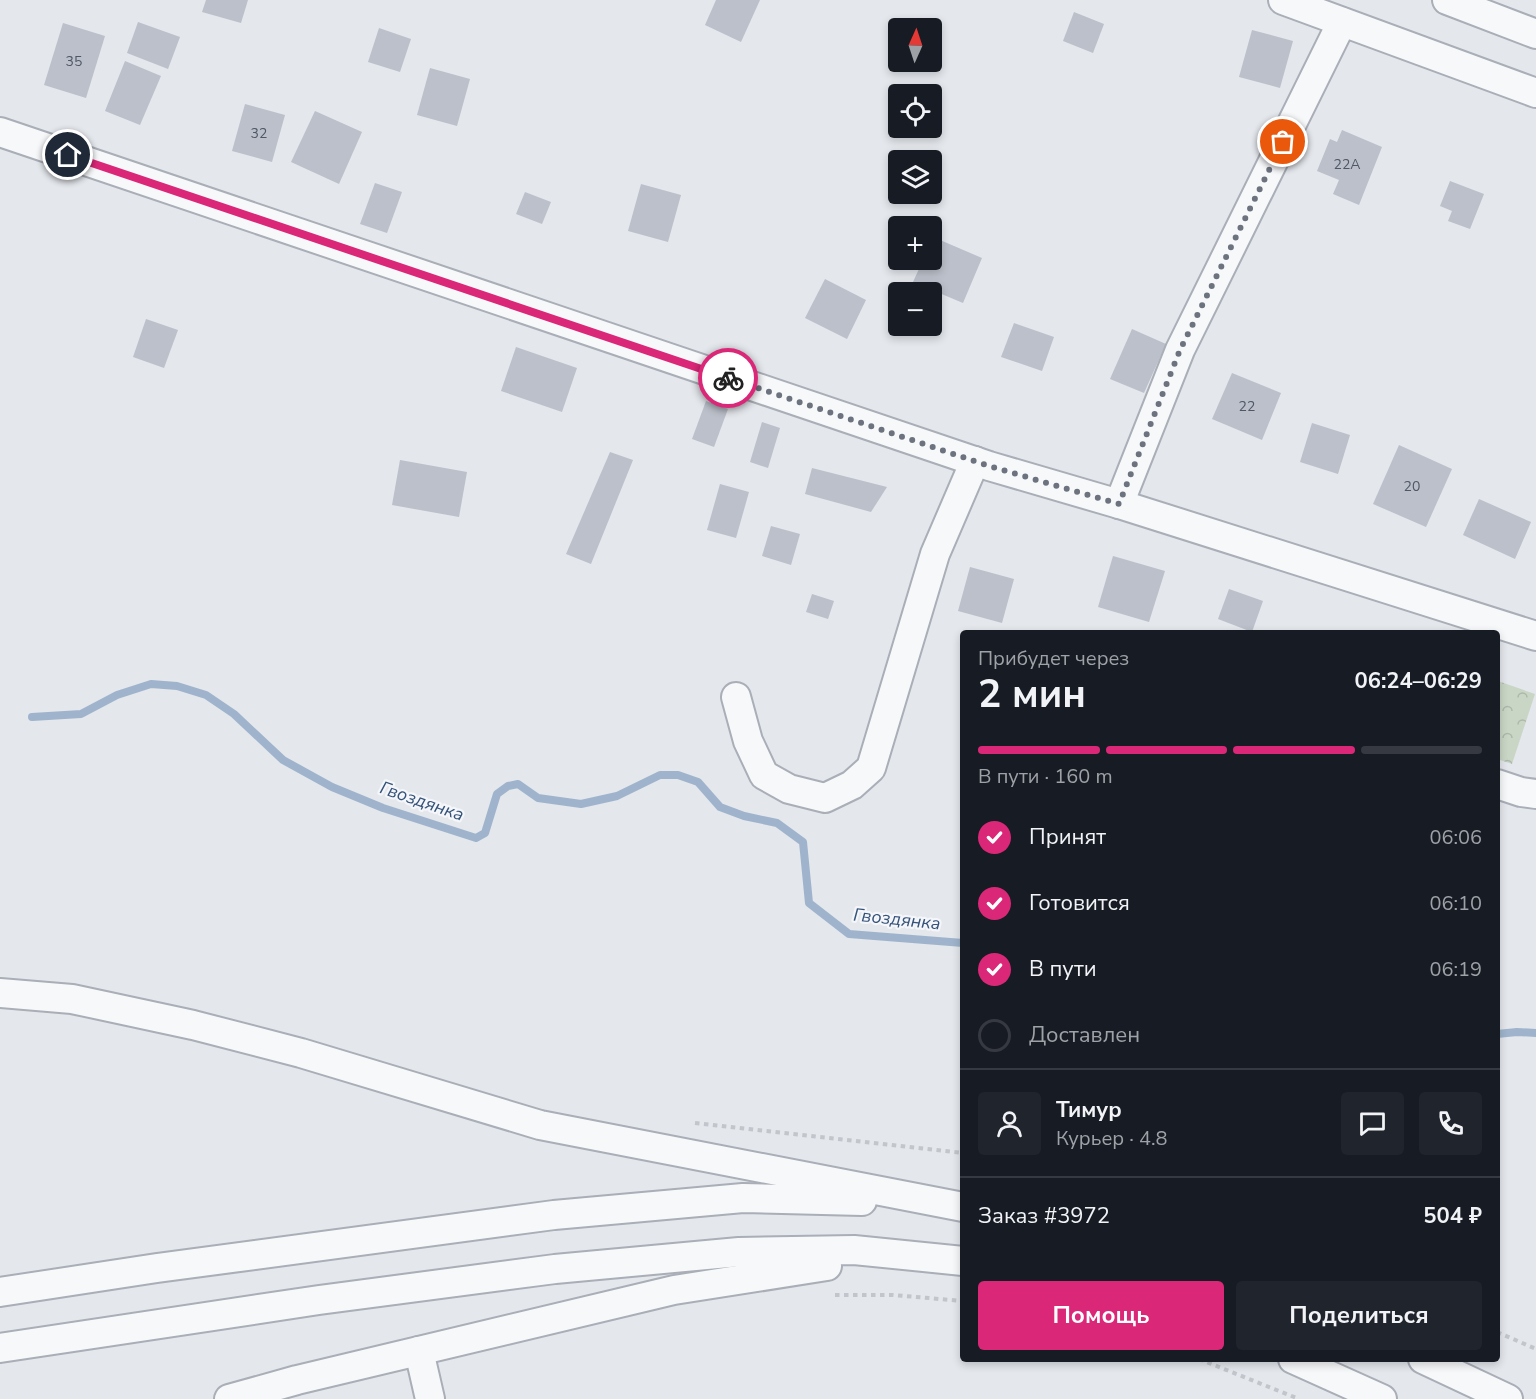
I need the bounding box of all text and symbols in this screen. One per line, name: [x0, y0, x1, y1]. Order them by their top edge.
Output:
north arrow: [888, 18, 942, 72]
map controls: [888, 18, 942, 336]
house number: 35: [66, 52, 82, 71]
button: locate: [888, 84, 942, 138]
pin: [1257, 116, 1308, 167]
house number: 32: [251, 124, 267, 143]
icon: bag: [1266, 125, 1299, 158]
pin: [42, 129, 93, 180]
icon: home: [51, 138, 84, 171]
button: layers: [888, 150, 942, 204]
house number: 22А: [1333, 155, 1361, 174]
button: +: [888, 216, 942, 270]
button: −: [888, 282, 942, 336]
courier: [698, 348, 758, 408]
icon: bike: [712, 362, 745, 395]
house number: 22: [1239, 397, 1255, 416]
house number: 20: [1404, 477, 1420, 496]
text: Прибудет через: [978, 645, 1129, 672]
text: 06:24–06:29: [1354, 666, 1482, 696]
text: 2 мин: [978, 668, 1086, 721]
text: В пути · 160 m: [978, 763, 1113, 790]
water label: Гвоздянка: [377, 775, 467, 827]
icon: check: [978, 821, 1011, 854]
text: Принят: [1029, 822, 1106, 852]
text: 06:06: [1429, 824, 1482, 851]
icon: check: [978, 887, 1011, 920]
text: Готовится: [1029, 888, 1130, 918]
text: 06:10: [1429, 890, 1482, 917]
water label: Гвоздянка: [852, 902, 942, 936]
icon: check: [978, 953, 1011, 986]
text: В пути: [1029, 954, 1097, 984]
text: 06:19: [1429, 956, 1482, 983]
text: Доставлен: [1029, 1020, 1140, 1050]
button: person: [978, 1092, 1041, 1155]
button: chat: [1341, 1092, 1404, 1155]
button: phone: [1419, 1092, 1482, 1155]
text: Тимур: [1056, 1095, 1122, 1125]
text: Курьер · 4.8: [1056, 1125, 1168, 1152]
text: Заказ #3972: [978, 1201, 1110, 1231]
text: 504 ₽: [1423, 1201, 1482, 1231]
button: Помощь: [978, 1281, 1224, 1350]
button: Поделиться: [1236, 1281, 1482, 1350]

